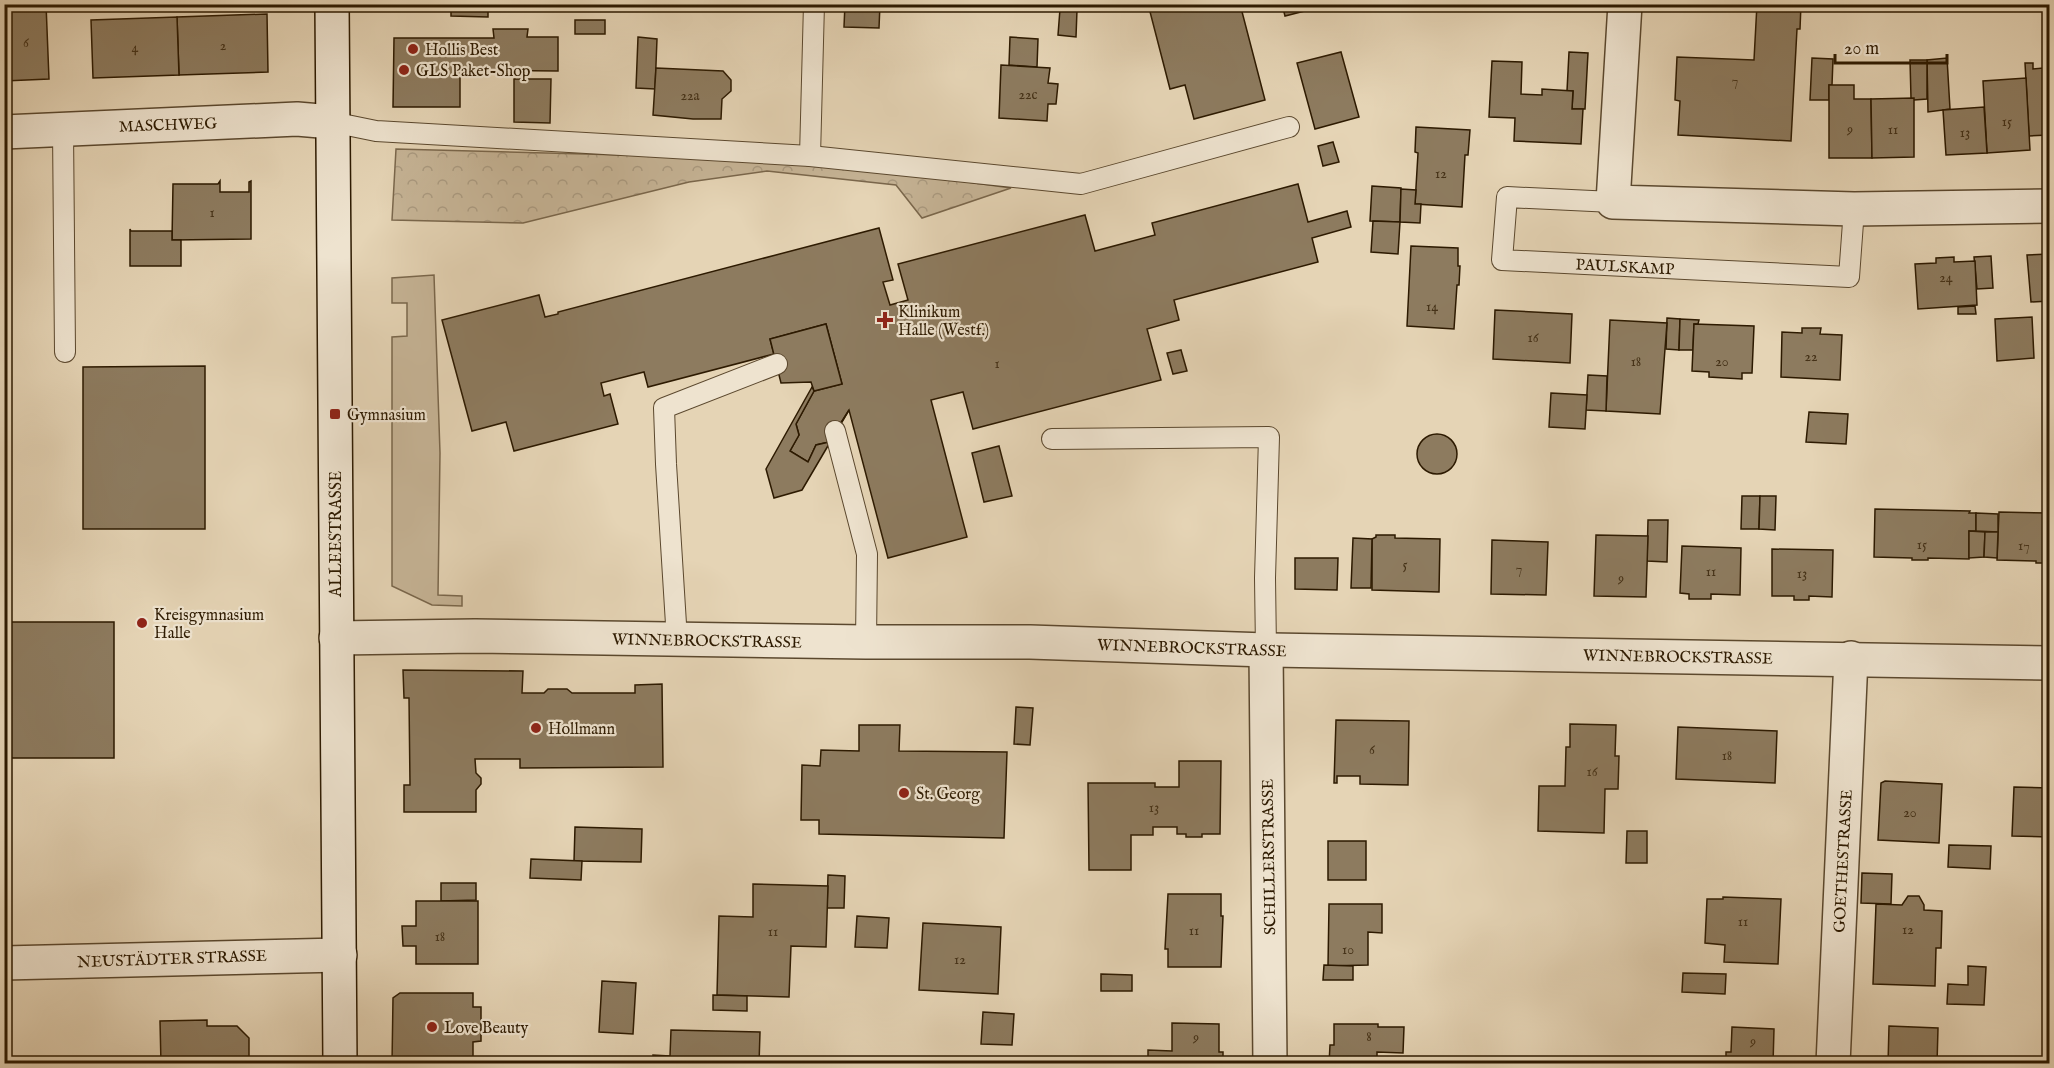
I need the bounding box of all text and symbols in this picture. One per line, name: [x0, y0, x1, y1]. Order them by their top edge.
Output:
scale bar: [1835, 27, 1948, 65]
house number: 6: [23, 34, 30, 52]
house number: 2: [220, 37, 227, 55]
text: 20 m: [1844, 38, 1879, 61]
house number: 4: [132, 39, 139, 57]
place label: Hollis Best: [425, 41, 499, 61]
marker: Hollis Best: [406, 42, 420, 56]
place label: GLS Paket-Shop: [416, 62, 531, 82]
marker: GLS Paket-Shop: [397, 63, 411, 77]
house number: 7: [1732, 72, 1738, 90]
house number: 22c: [1018, 86, 1038, 104]
house number: 22a: [680, 87, 701, 105]
house number: 15: [2002, 113, 2012, 131]
street label: MASCHWEG: [119, 114, 218, 138]
house number: 9: [1846, 121, 1853, 139]
house number: 11: [1888, 121, 1898, 139]
house number: 13: [1960, 124, 1970, 142]
house number: 12: [1435, 165, 1447, 183]
house number: 1: [209, 204, 215, 222]
street label: PAULSKAMP: [1575, 255, 1675, 281]
house number: 24: [1939, 269, 1953, 287]
house number: 14: [1426, 298, 1438, 316]
place label: Klinikum Halle (Westf.): [898, 303, 989, 341]
marker: Klinikum Halle (Westf.): [876, 311, 894, 329]
house number: 16: [1527, 329, 1540, 347]
house number: 22: [1804, 348, 1818, 366]
house number: 18: [1631, 353, 1641, 371]
house number: 20: [1715, 353, 1729, 371]
house number: 1: [994, 355, 1000, 373]
place label: Gymnasium: [347, 406, 426, 426]
marker: Gymnasium: [328, 407, 342, 421]
street label: ALLEESTRASSE: [327, 471, 347, 598]
house number: 15: [1917, 536, 1927, 554]
house number: 17: [2018, 537, 2030, 555]
house number: 5: [1402, 556, 1408, 574]
house number: 7: [1516, 560, 1522, 578]
house number: 11: [1706, 563, 1716, 581]
house number: 13: [1797, 565, 1807, 583]
house number: 9: [1617, 570, 1624, 588]
place label: Kreisgymnasium Halle: [154, 606, 264, 644]
marker: Kreisgymnasium Halle: [135, 616, 149, 630]
street label: WINNEBROCKSTRASSE: [612, 630, 802, 654]
street label: WINNEBROCKSTRASSE: [1097, 636, 1287, 662]
street label: WINNEBROCKSTRASSE: [1583, 646, 1773, 670]
place label: Hollmann: [548, 720, 616, 740]
marker: Hollmann: [529, 721, 543, 735]
house number: 6: [1369, 741, 1376, 759]
house number: 18: [1722, 747, 1732, 765]
house number: 16: [1586, 763, 1599, 781]
street label: SCHILLERSTRASSE: [1259, 779, 1281, 935]
place label: St. Georg: [916, 785, 980, 805]
marker: St. Georg: [897, 786, 911, 800]
street label: GOETHESTRASSE: [1830, 789, 1858, 933]
house number: 13: [1149, 799, 1159, 817]
house number: 20: [1903, 804, 1917, 822]
house number: 11: [1738, 913, 1748, 931]
house number: 12: [1902, 921, 1914, 939]
house number: 11: [1189, 922, 1199, 940]
house number: 11: [768, 923, 778, 941]
house number: 18: [435, 928, 445, 946]
house number: 10: [1342, 941, 1354, 959]
street label: NEUSTÄDTER STRASSE: [77, 946, 267, 973]
house number: 12: [954, 951, 966, 969]
place label: Love Beauty: [444, 1019, 528, 1039]
marker: Love Beauty: [425, 1020, 439, 1034]
house number: 8: [1366, 1028, 1372, 1046]
house number: 9: [1192, 1029, 1199, 1047]
house number: 9: [1749, 1033, 1756, 1051]

